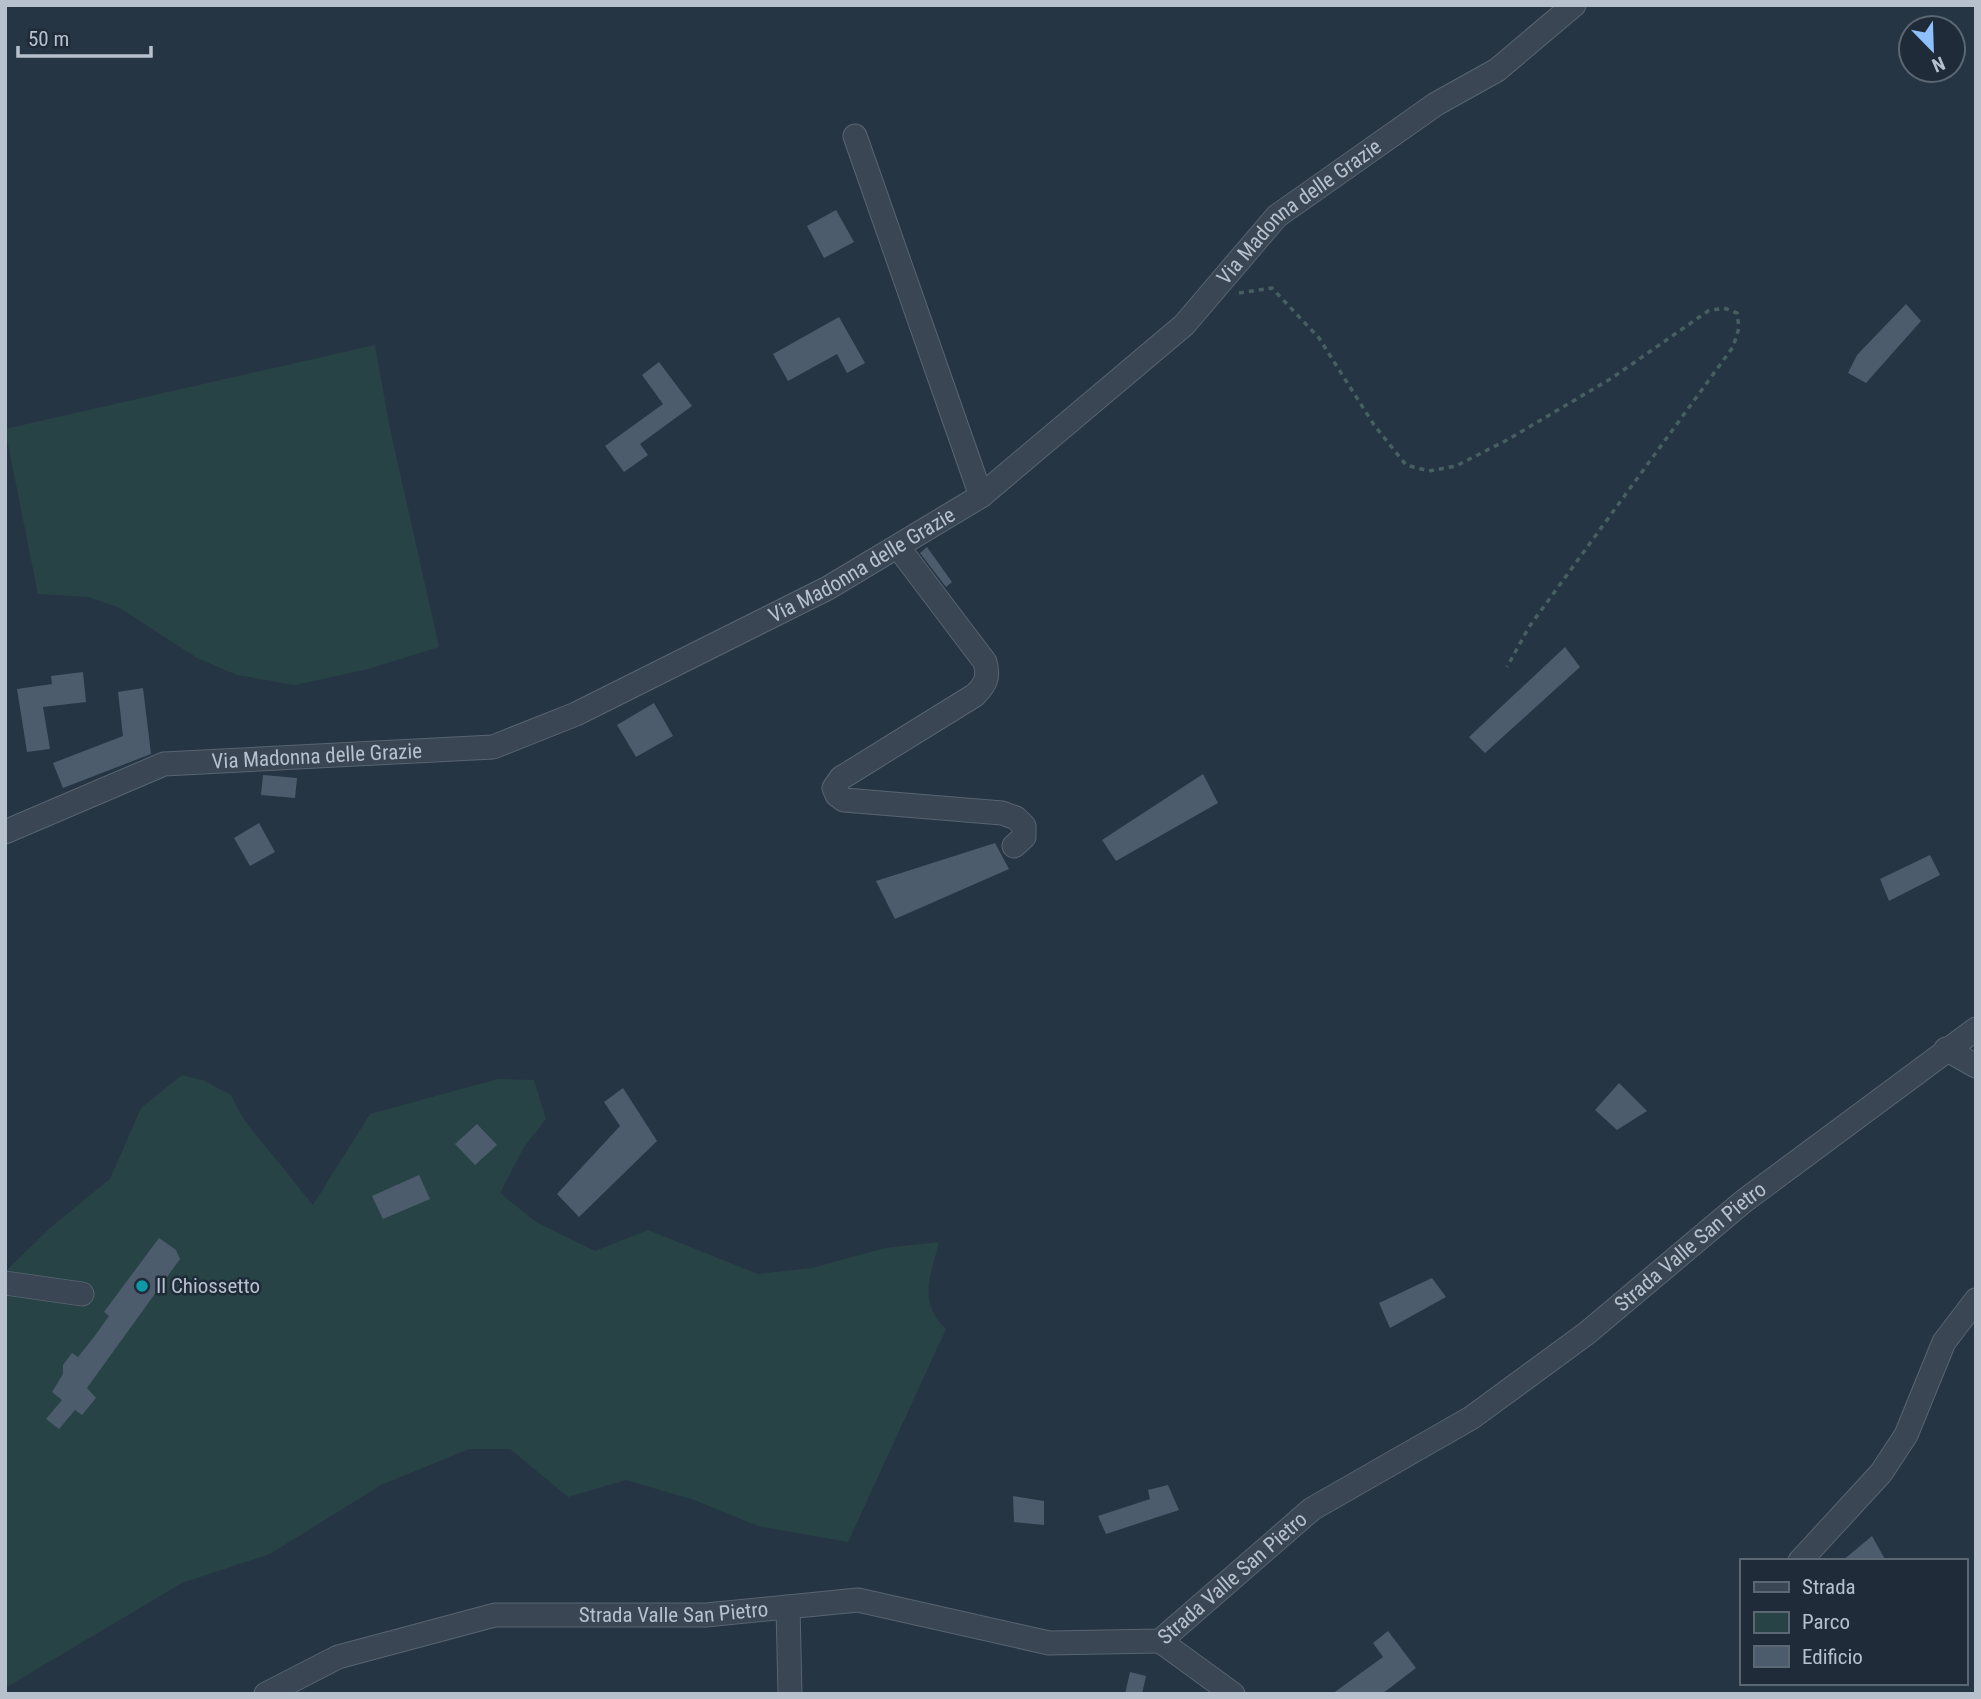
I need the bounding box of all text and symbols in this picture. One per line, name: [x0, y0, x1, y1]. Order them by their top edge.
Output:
scale bar: [18, 14, 150, 58]
north arrow: [1897, 14, 1967, 84]
text: 50 m: [28, 27, 69, 51]
text: N: [1929, 51, 1948, 77]
street label: Via Madonna delle Grazie: [1212, 134, 1386, 289]
street label: Via Madonna delle Grazie: [765, 502, 959, 628]
street label: Via Madonna delle Grazie: [211, 739, 423, 774]
street label: Strada Valle San Pietro: [1610, 1177, 1771, 1316]
place label: Il Chiossetto: [156, 1274, 260, 1298]
marker: Il Chiossetto: [134, 1278, 150, 1294]
street label: Strada Valle San Pietro: [1153, 1507, 1312, 1649]
legend: [1740, 1559, 1967, 1685]
text: Strada: [1802, 1575, 1856, 1599]
street label: Strada Valle San Pietro: [579, 1597, 769, 1627]
text: Parco: [1802, 1610, 1850, 1634]
text: Edificio: [1802, 1645, 1863, 1669]

